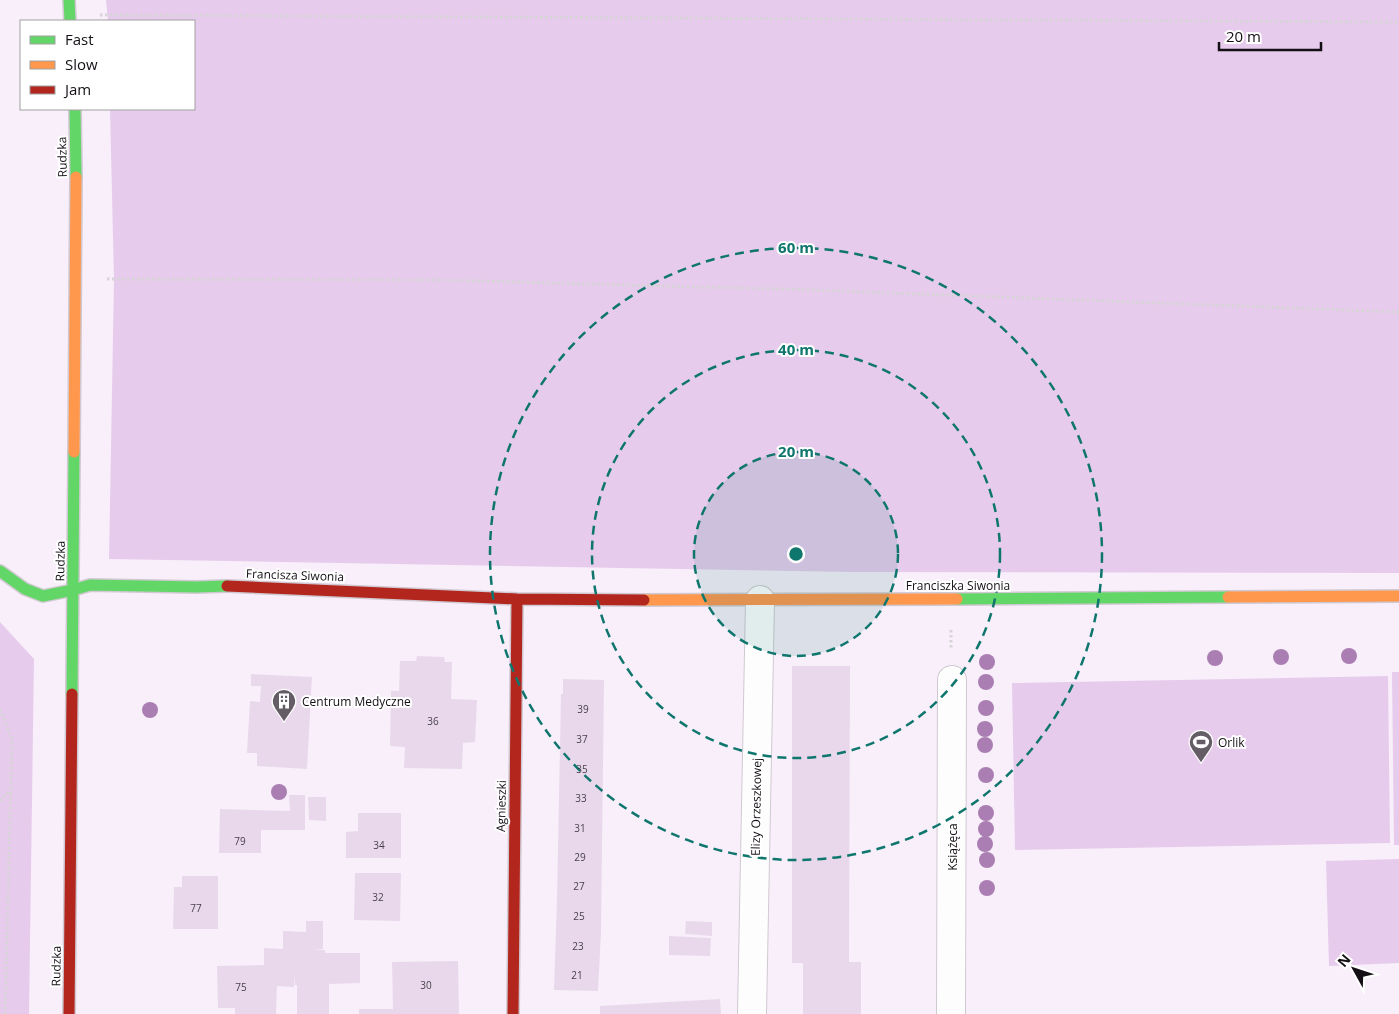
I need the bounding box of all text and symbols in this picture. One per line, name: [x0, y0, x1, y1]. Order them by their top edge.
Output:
legend: [20, 20, 195, 110]
scale bar: [1219, 20, 1322, 52]
text: 20 m: [1226, 26, 1261, 46]
text: Fast: [65, 29, 94, 49]
text: Slow: [65, 54, 98, 74]
text: Jam: [63, 79, 91, 99]
street label: Rudzka: [53, 136, 71, 178]
text: 60 m: [778, 237, 814, 257]
text: 40 m: [778, 339, 814, 359]
text: 20 m: [778, 441, 814, 461]
street label: Rudzka: [51, 540, 69, 582]
centre of rings: [787, 545, 805, 563]
street label: Francisza Siwonia: [246, 565, 344, 585]
street label: Franciszka Siwonia: [906, 577, 1010, 594]
building icon: Centrum Medyczne: [271, 688, 297, 722]
place label: Centrum Medyczne: [302, 693, 411, 710]
house number: 39: [577, 702, 589, 716]
house number: 36: [427, 714, 439, 728]
sports icon: Orlik: [1188, 729, 1214, 763]
house number: 37: [576, 732, 588, 746]
place label: Orlik: [1218, 734, 1245, 751]
street label: Elizy Orzeszkowej: [747, 758, 765, 856]
house number: 35: [576, 762, 588, 776]
street label: Agnieszki: [492, 780, 510, 832]
house number: 33: [575, 791, 587, 805]
house number: 31: [574, 821, 586, 835]
street label: Książęca: [944, 823, 961, 871]
house number: 79: [234, 834, 246, 848]
house number: 34: [373, 838, 385, 852]
house number: 29: [574, 850, 586, 864]
house number: 27: [573, 879, 585, 893]
house number: 32: [372, 890, 384, 904]
house number: 77: [190, 901, 202, 915]
house number: 25: [573, 909, 585, 923]
house number: 23: [572, 939, 584, 953]
north arrow: [1329, 944, 1379, 994]
street label: Rudzka: [47, 945, 65, 987]
text: N: [1333, 950, 1355, 971]
house number: 21: [571, 968, 583, 982]
house number: 30: [420, 978, 432, 992]
house number: 75: [235, 980, 247, 994]

